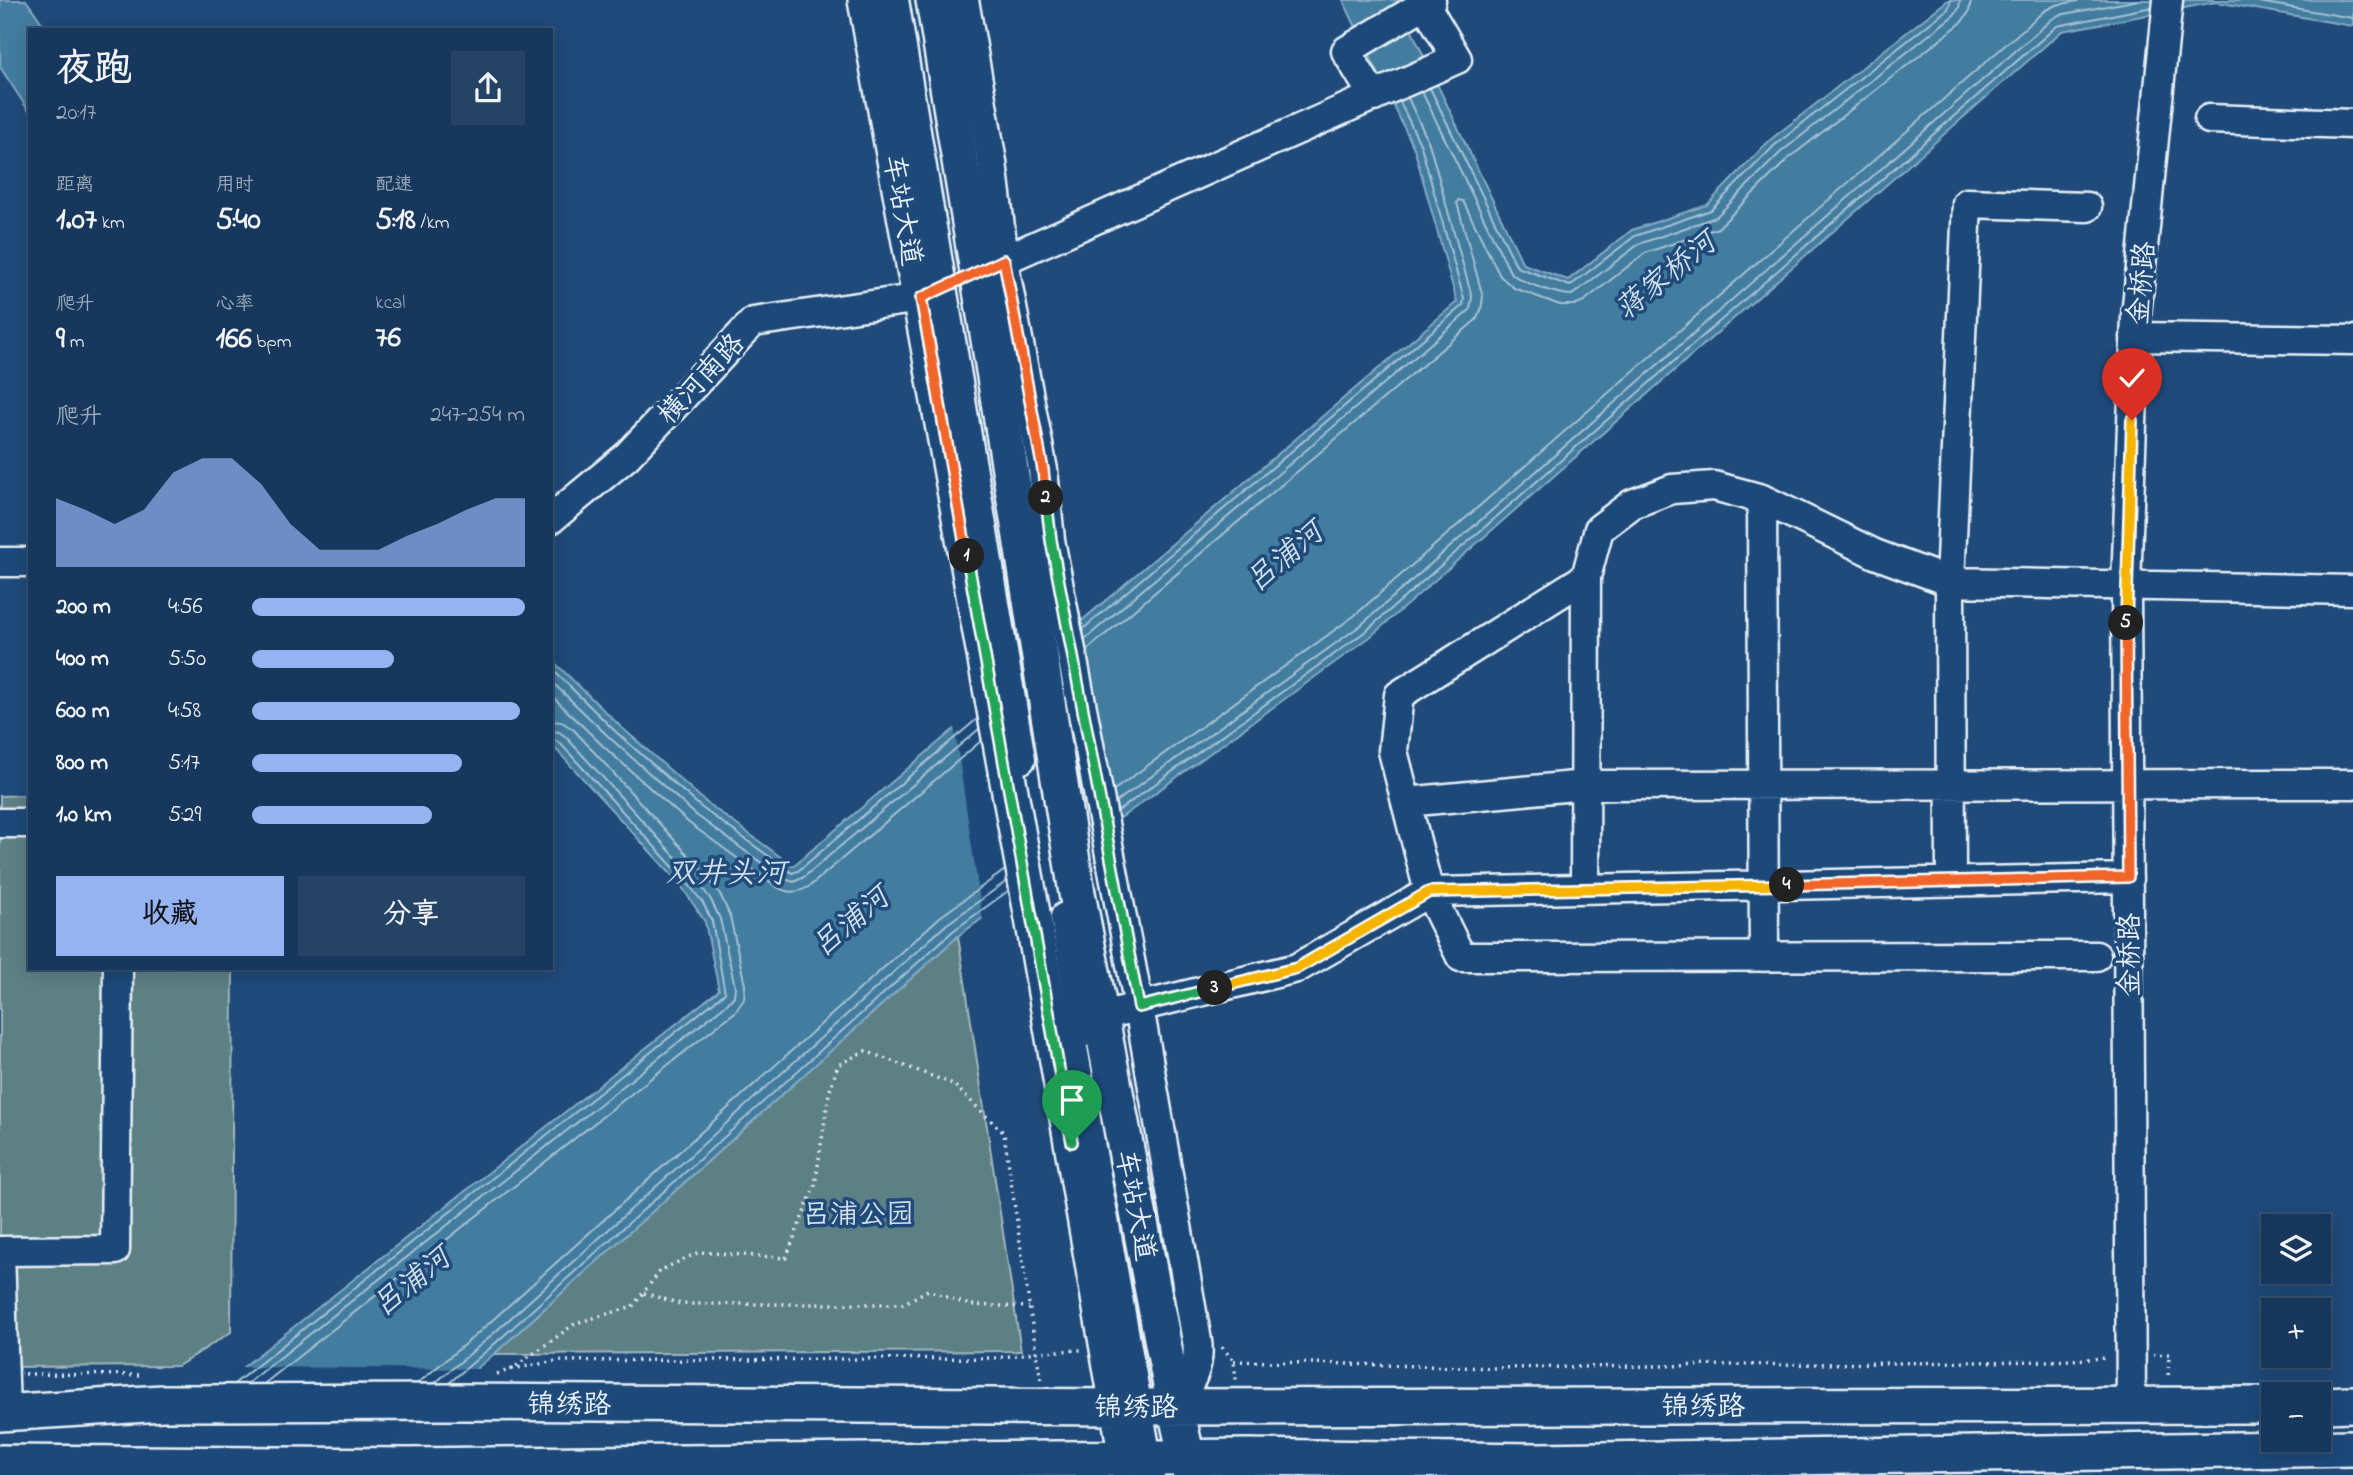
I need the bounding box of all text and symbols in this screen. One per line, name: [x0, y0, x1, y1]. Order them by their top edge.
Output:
text: 夜跑: [56, 43, 132, 99]
button: share: [451, 51, 525, 125]
text: 20:17: [56, 97, 96, 130]
street label: 车站大道: [871, 152, 930, 269]
text: 距离: [56, 172, 94, 199]
text: 用时: [216, 172, 254, 199]
text: 配速: [375, 172, 413, 199]
text: 1.07: [56, 199, 97, 243]
text: 5:40: [216, 199, 261, 243]
text: 5:18: [375, 199, 416, 243]
text: km: [97, 210, 125, 237]
text: /km: [416, 210, 450, 237]
water label: 蒋家桥河: [1606, 219, 1731, 332]
street label: 金桥路: [2119, 240, 2168, 327]
text: kcal: [375, 290, 406, 317]
text: 爬升: [56, 291, 94, 318]
text: 心率: [216, 291, 254, 318]
text: 76: [375, 317, 401, 361]
text: 9: [56, 318, 65, 362]
text: 166: [216, 318, 252, 362]
street label: 横河南路: [649, 325, 756, 435]
text: m: [65, 329, 85, 356]
text: bpm: [252, 329, 291, 356]
pin: [2102, 348, 2162, 420]
icon: check: [2113, 359, 2151, 397]
text: 247–254 m: [430, 399, 525, 432]
text: 爬升: [56, 401, 102, 434]
pin: 2: [1028, 480, 1064, 516]
text: 2: [1041, 484, 1050, 511]
water label: 吕浦河: [1237, 509, 1338, 604]
pin: 1: [950, 538, 984, 574]
text: 1: [963, 542, 970, 569]
text: 200 m: [56, 591, 111, 624]
text: 4:56: [168, 591, 203, 624]
pin: 5: [2108, 606, 2144, 640]
text: 5: [2120, 609, 2131, 636]
text: 400 m: [56, 643, 109, 676]
text: 5:50: [168, 643, 206, 676]
text: 600 m: [56, 695, 110, 728]
text: 4:58: [168, 695, 201, 728]
text: 800 m: [56, 747, 108, 780]
text: 5:17: [168, 747, 200, 780]
text: 1.0 km: [56, 799, 112, 832]
text: 5:29: [168, 799, 201, 832]
water label: 双井头河: [666, 853, 791, 897]
pin: 4: [1770, 868, 1804, 903]
text: 4: [1783, 871, 1790, 898]
water label: 吕浦河: [803, 874, 904, 969]
button: 收藏: [56, 876, 284, 956]
button: 分享: [298, 876, 525, 956]
street label: 金桥路: [2111, 913, 2152, 997]
pin: 3: [1198, 970, 1232, 1006]
text: 3: [1211, 974, 1218, 1001]
pin: [1042, 1070, 1102, 1142]
icon: arrive: [1053, 1081, 1091, 1119]
street label: 车站大道: [1103, 1147, 1164, 1265]
park label: 吕浦公园: [802, 1196, 914, 1237]
map controls: [2261, 1214, 2331, 1452]
button: layers: [2261, 1214, 2331, 1284]
water label: 吕浦河: [364, 1235, 466, 1329]
button: +: [2261, 1298, 2331, 1368]
button: −: [2261, 1382, 2331, 1452]
street label: 锦绣路: [527, 1386, 611, 1427]
street label: 锦绣路: [1661, 1388, 1745, 1429]
street label: 锦绣路: [1094, 1389, 1178, 1430]

